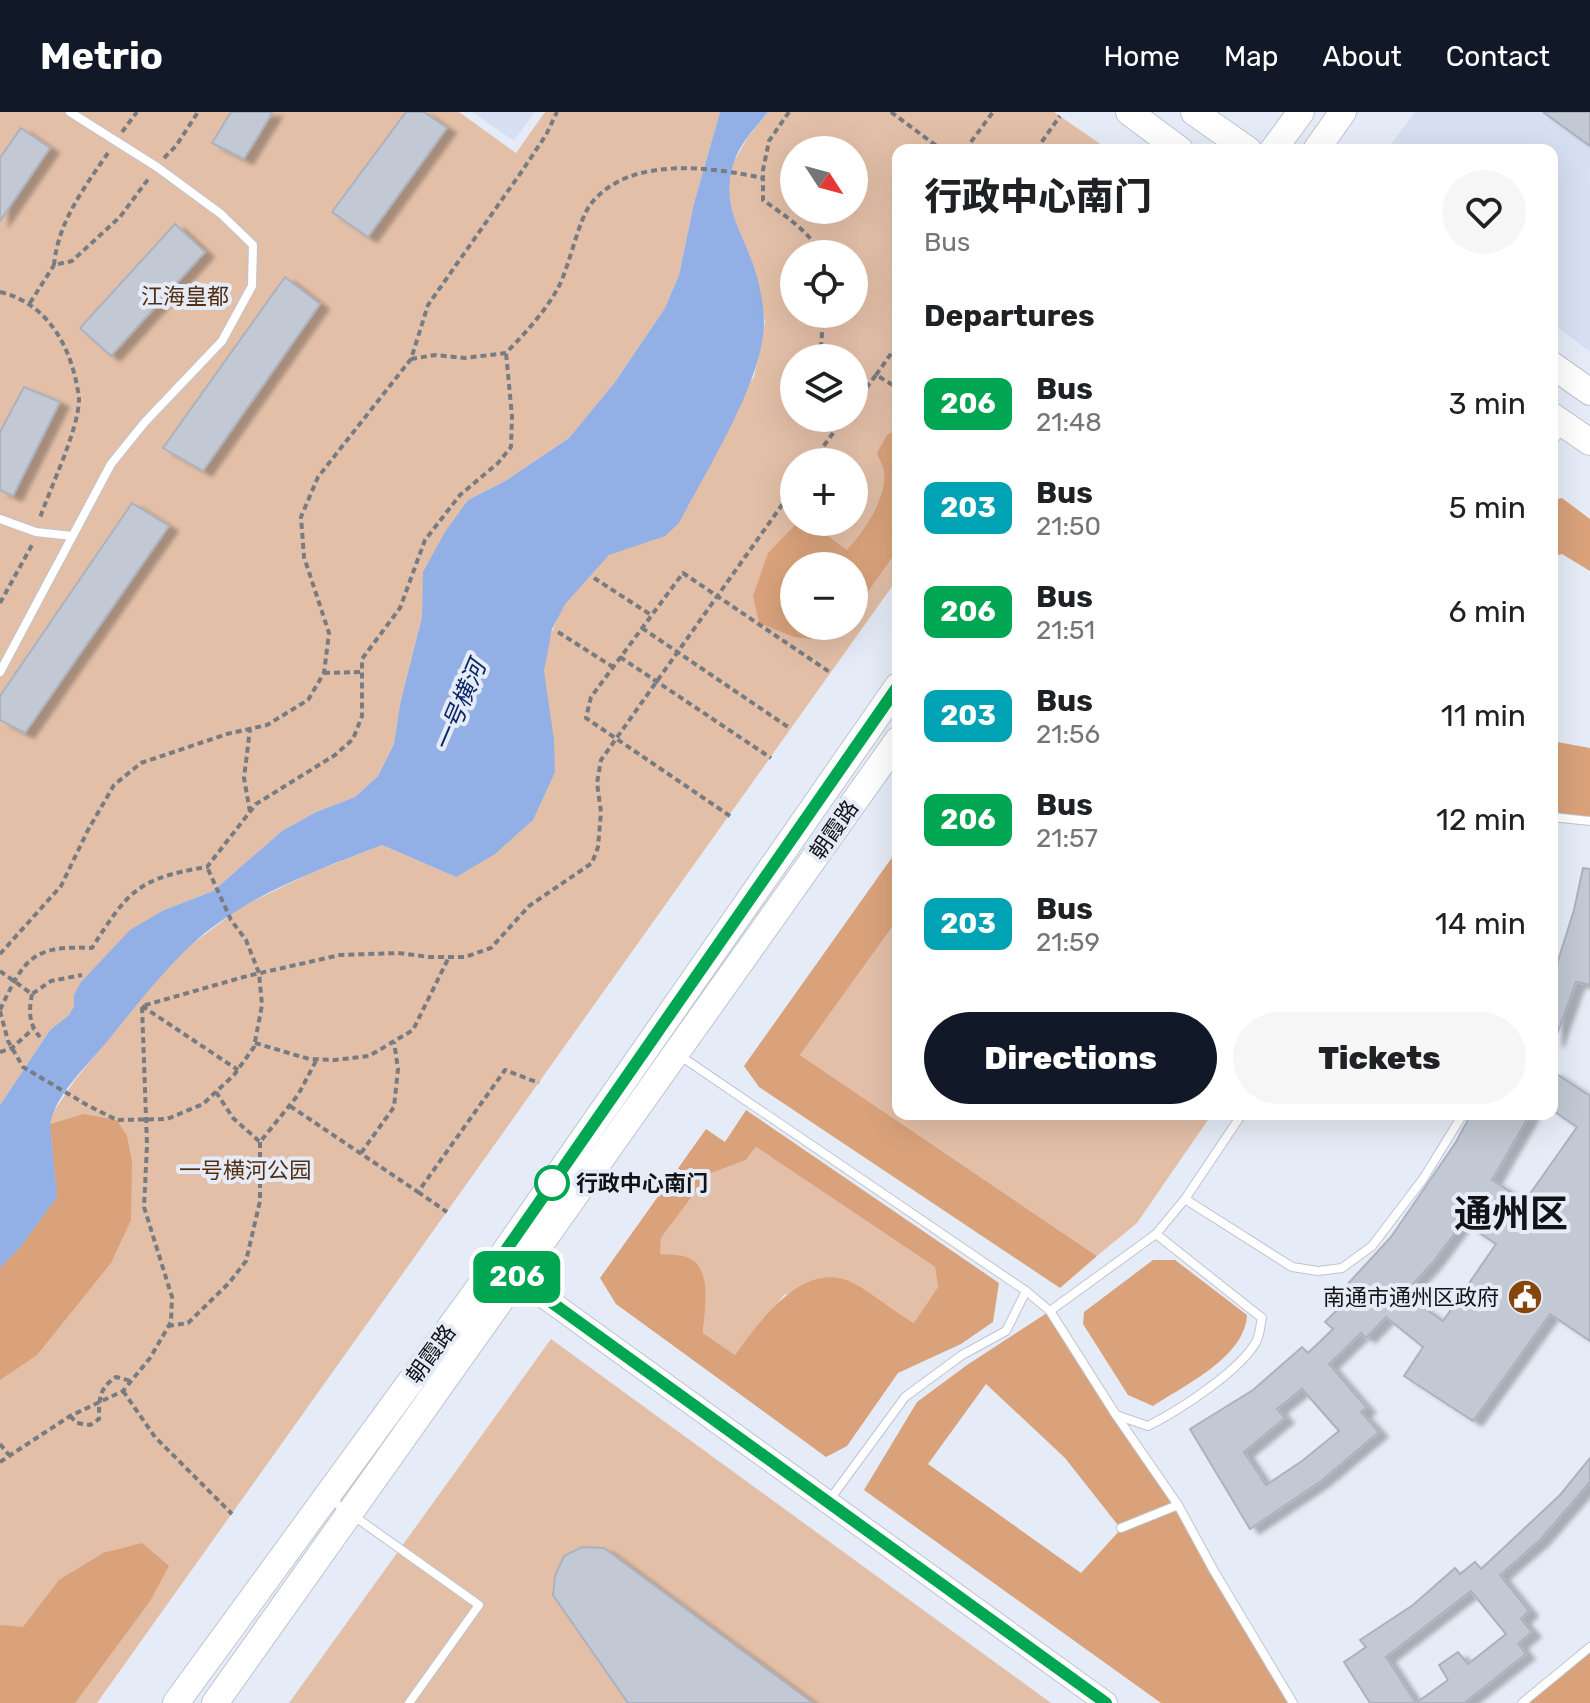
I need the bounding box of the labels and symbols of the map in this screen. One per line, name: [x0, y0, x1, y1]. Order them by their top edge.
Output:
north arrow: [780, 136, 868, 224]
park label: 江海皇都: [141, 283, 229, 310]
water label: 一号横河: [428, 653, 493, 756]
street label: 朝霞路: [804, 795, 864, 865]
park label: 一号横河公园: [179, 1157, 311, 1184]
marker: 行政中心南门: [535, 1166, 569, 1200]
place label: 行政中心南门: [576, 1170, 708, 1197]
district label: 通州区: [1454, 1191, 1568, 1237]
line badge: 206: [471, 1251, 563, 1303]
public building icon: 南通市通州区政府: [1506, 1278, 1544, 1316]
place label: 南通市通州区政府: [1323, 1284, 1499, 1311]
street label: 朝霞路: [401, 1319, 461, 1389]

